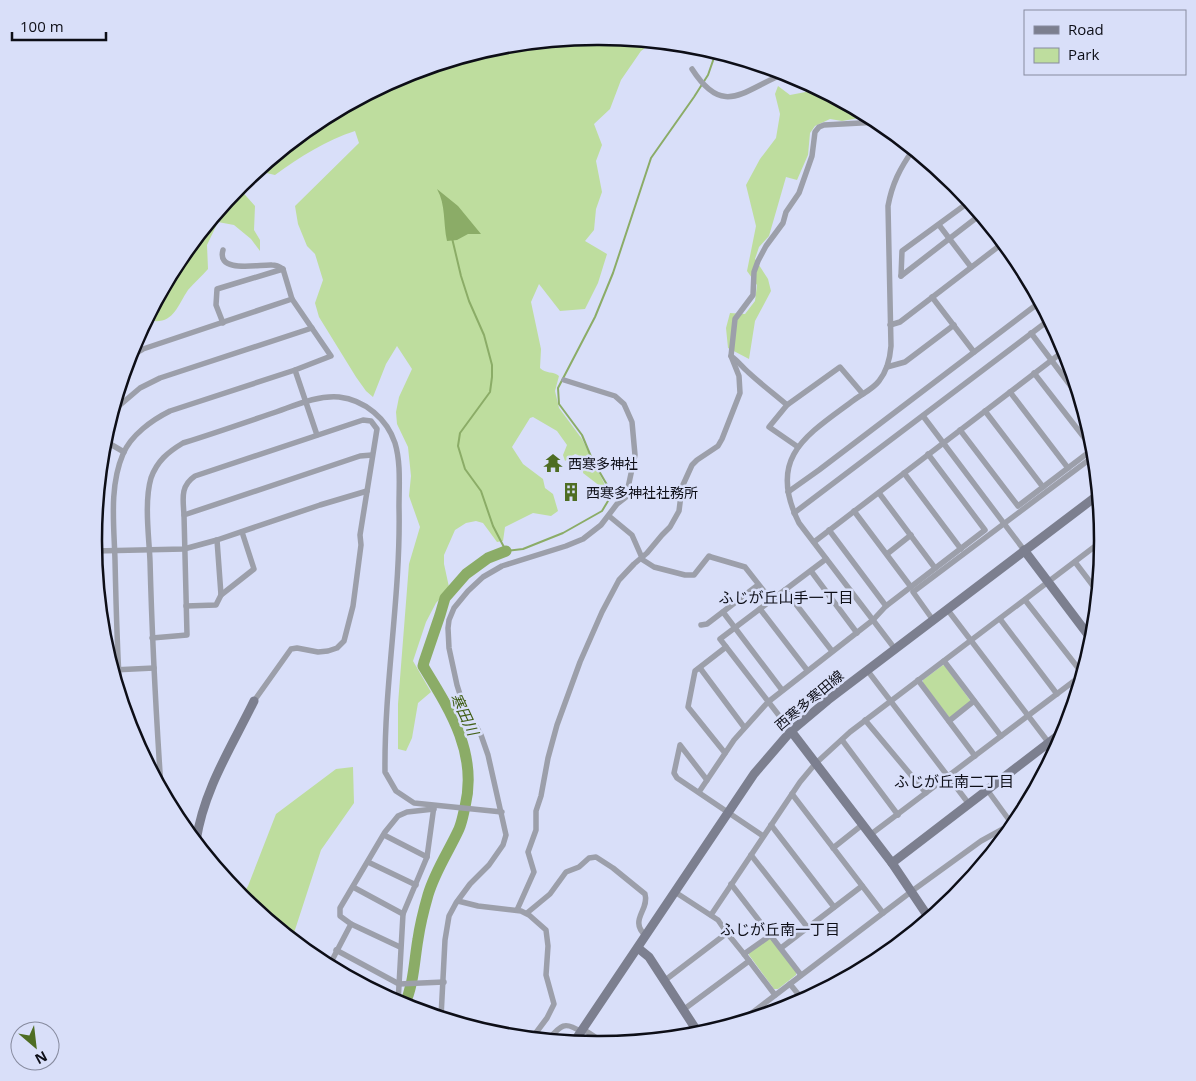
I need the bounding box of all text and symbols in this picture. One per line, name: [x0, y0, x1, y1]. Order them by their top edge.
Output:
scale bar: [12, 10, 106, 42]
legend: [1024, 10, 1186, 75]
text: 100 m: [20, 16, 64, 36]
text: Road: [1068, 19, 1104, 39]
text: Park: [1068, 44, 1099, 64]
temple icon: 西寒多神社: [542, 452, 564, 474]
place label: 西寒多神社: [568, 454, 638, 473]
building icon: 西寒多神社社務所: [560, 481, 582, 503]
place label: 西寒多神社社務所: [586, 483, 698, 502]
district label: ふじが丘山手一丁目: [718, 587, 854, 607]
street label: 西寒多寒田線: [771, 666, 847, 734]
water label: 寒田川: [446, 689, 484, 740]
district label: ふじが丘南二丁目: [894, 771, 1014, 791]
district label: ふじが丘南一丁目: [720, 919, 840, 939]
north arrow: [10, 1021, 60, 1071]
text: N: [32, 1047, 51, 1069]

